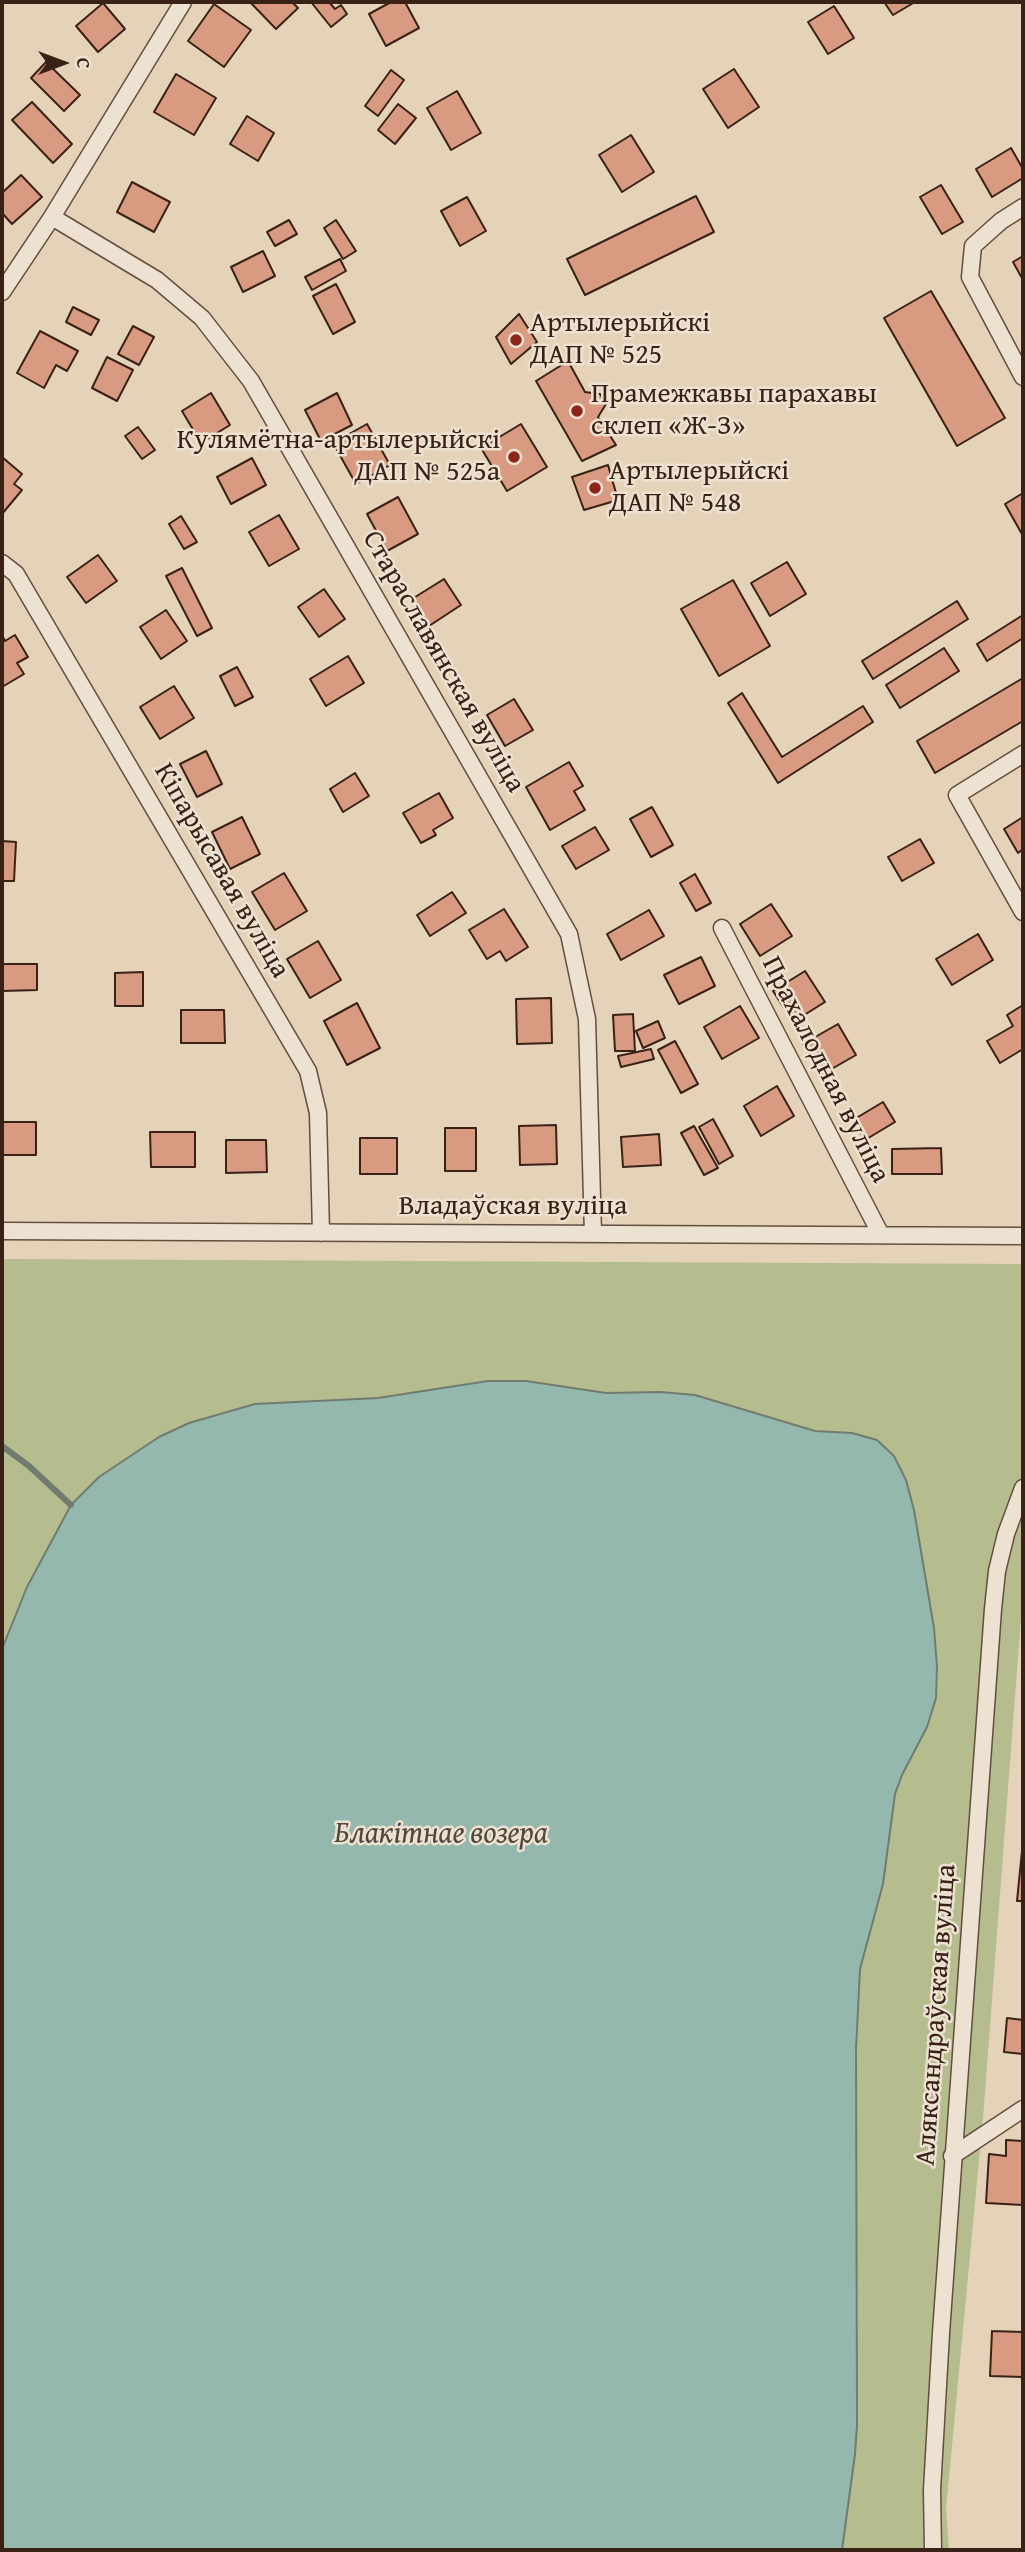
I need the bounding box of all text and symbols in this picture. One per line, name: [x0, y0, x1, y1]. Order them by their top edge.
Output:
north arrow: [28, 28, 98, 98]
text: С: [70, 58, 98, 68]
place label: Артылерыйскі ДАП № 525: [530, 307, 710, 373]
marker: Артылерыйскі ДАП № 525: [508, 332, 524, 348]
place label: Прамежкавы парахавы склеп «Ж-З»: [591, 378, 877, 444]
marker: Прамежкавы парахавы склеп «Ж-З»: [569, 403, 585, 419]
place label: Кулямётна-артылерыйскі ДАП № 525а: [177, 424, 500, 490]
marker: Кулямётна-артылерыйскі ДАП № 525а: [506, 449, 522, 465]
place label: Артылерыйскі ДАП № 548: [609, 455, 789, 521]
marker: Артылерыйскі ДАП № 548: [587, 480, 603, 496]
street label: Стараславянская вуліца: [354, 525, 532, 799]
street label: Кіпарысавая вуліца: [146, 758, 296, 984]
street label: Прахалодная вуліца: [753, 951, 897, 1189]
street label: Владаўская вуліца: [399, 1190, 627, 1224]
water label: Блакітнае возера: [334, 1816, 548, 1852]
street label: Аляксандраўская вуліца: [910, 1863, 964, 2167]

